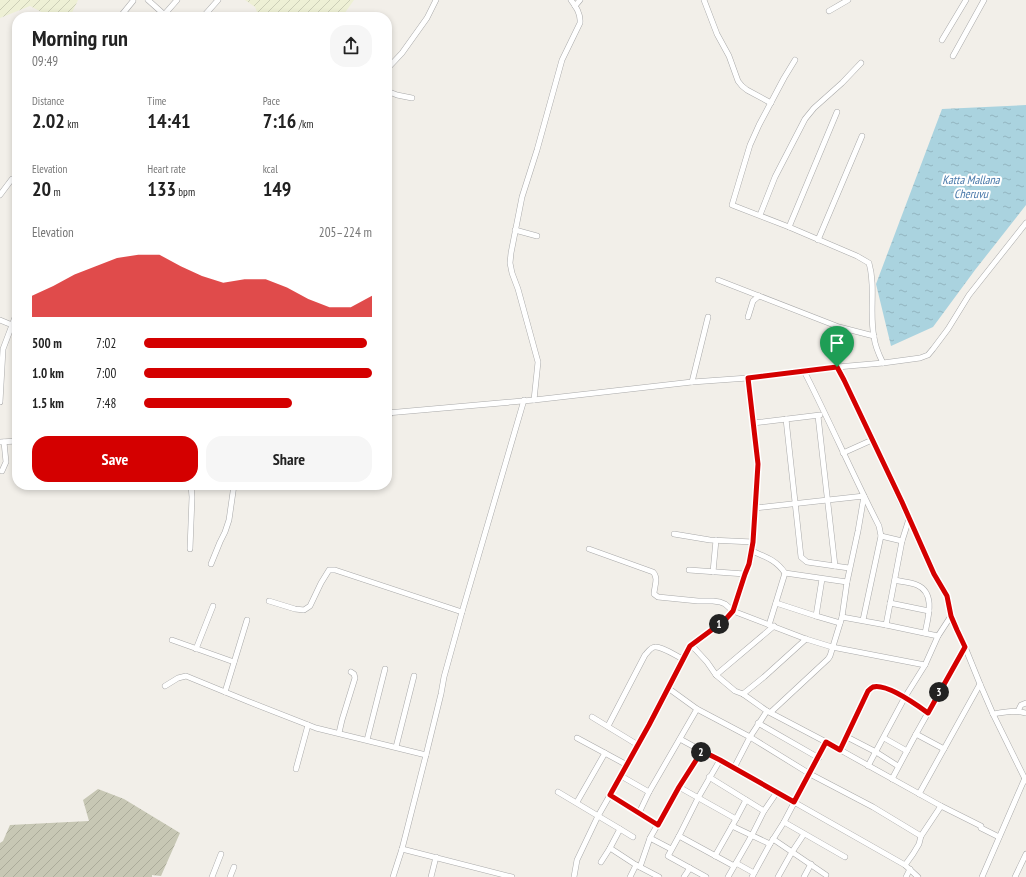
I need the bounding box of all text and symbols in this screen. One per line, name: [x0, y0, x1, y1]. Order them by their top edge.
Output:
text: Morning run: [32, 24, 128, 52]
button: share: [330, 25, 372, 67]
text: 09:49: [32, 53, 58, 70]
text: Distance: [32, 94, 64, 108]
text: Time: [147, 94, 166, 108]
text: Pace: [263, 94, 280, 108]
text: 2.02: [32, 108, 65, 134]
text: 14:41: [147, 108, 191, 134]
text: 7:16: [263, 108, 296, 134]
text: km: [65, 117, 79, 131]
text: /km: [296, 117, 313, 131]
text: Elevation: [32, 162, 67, 176]
text: Heart rate: [147, 162, 186, 176]
text: kcal: [263, 162, 278, 176]
water label: Katta Mallana Cheruvu: [942, 172, 1001, 201]
text: 20: [32, 176, 51, 202]
text: 133: [147, 176, 176, 202]
text: 149: [263, 176, 291, 202]
text: m: [51, 185, 61, 199]
text: bpm: [176, 185, 195, 199]
text: Elevation: [32, 224, 74, 241]
text: 205–224 m: [319, 224, 372, 241]
pin: [820, 326, 854, 367]
icon: arrive: [826, 332, 848, 354]
text: 500 m: [32, 335, 62, 352]
text: 7:02: [96, 335, 116, 352]
text: 1.0 km: [32, 365, 64, 382]
text: 7:00: [96, 365, 116, 382]
text: 1.5 km: [32, 395, 64, 412]
text: 7:48: [96, 395, 116, 412]
button: Save: [32, 436, 198, 482]
button: Share: [206, 436, 372, 482]
pin: 1: [709, 614, 729, 634]
text: 1: [716, 617, 722, 631]
pin: 3: [929, 682, 949, 702]
text: 3: [936, 685, 942, 699]
pin: 2: [691, 742, 711, 762]
text: 2: [698, 745, 704, 759]

